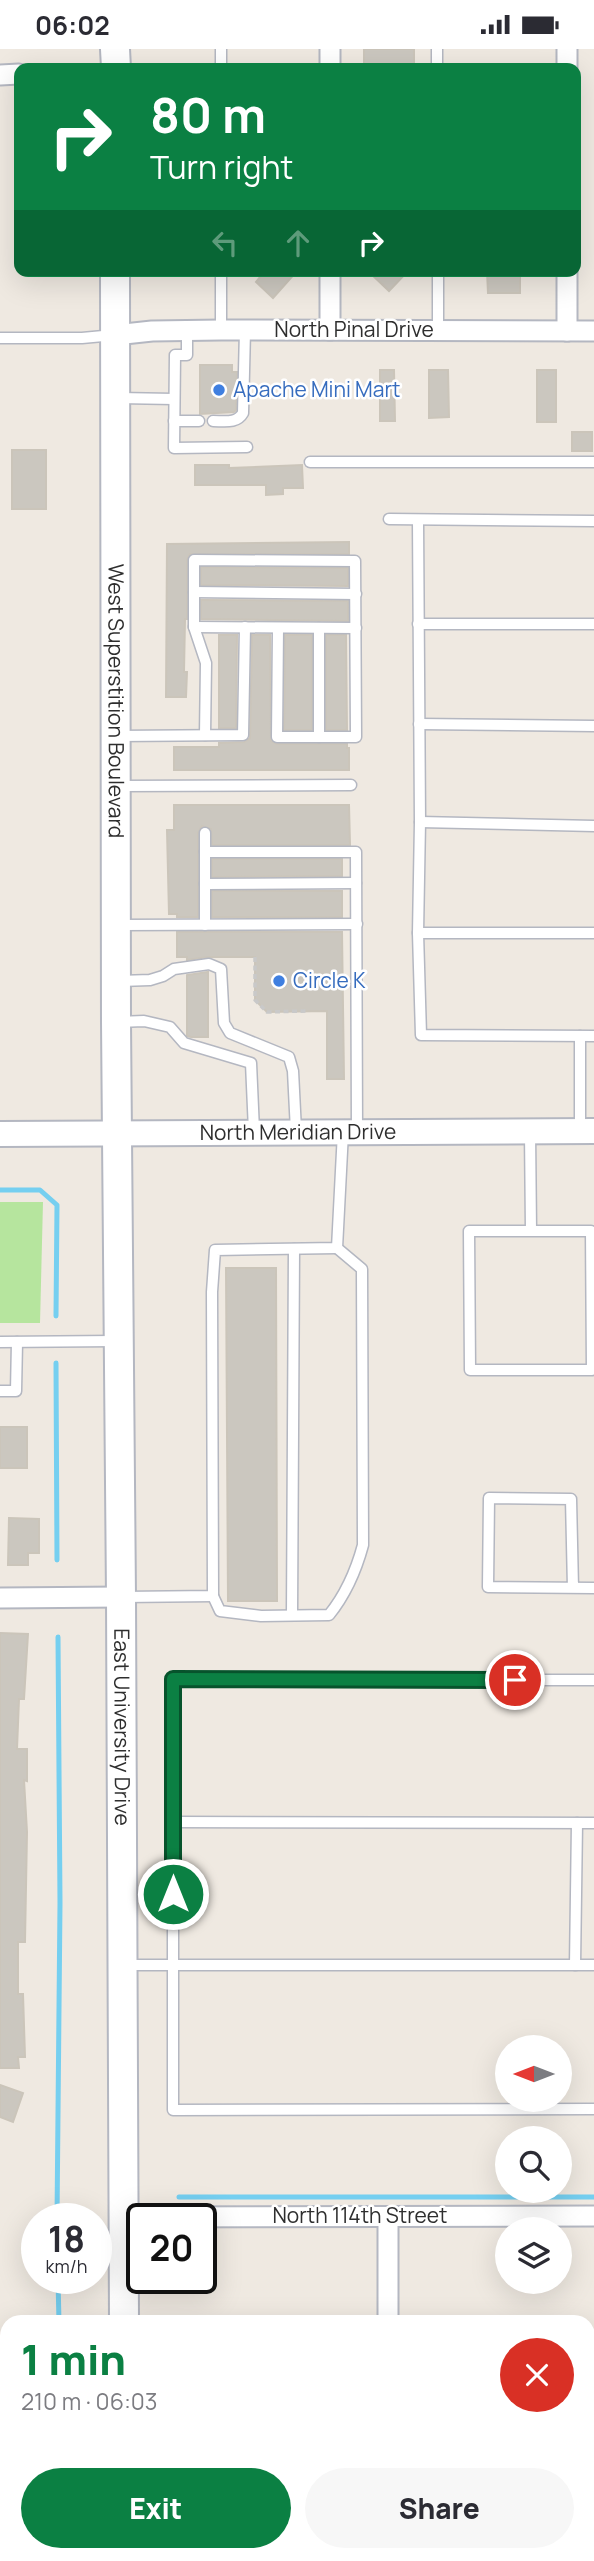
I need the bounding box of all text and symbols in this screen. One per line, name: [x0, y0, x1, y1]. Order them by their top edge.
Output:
text: 06:02: [35, 7, 110, 43]
text: 80 m: [150, 81, 266, 148]
icon: right: [35, 91, 126, 182]
text: Turn right: [150, 145, 293, 189]
icon: left: [206, 224, 244, 262]
icon: ahead: [279, 224, 317, 262]
icon: right: [352, 224, 390, 262]
street label: North Pinal Drive: [274, 315, 434, 343]
place label: Apache Mini Mart: [233, 375, 400, 403]
marker: Apache Mini Mart: [211, 382, 227, 398]
street label: West Superstition Boulevard: [102, 564, 131, 838]
place label: Circle K: [293, 966, 366, 994]
marker: Circle K: [271, 973, 287, 989]
street label: North Meridian Drive: [200, 1117, 396, 1146]
street label: East University Drive: [108, 1628, 137, 1826]
pin: [485, 1650, 545, 1710]
icon: arrive: [496, 1661, 534, 1699]
position arrow: [136, 1857, 210, 1931]
north arrow: [495, 2035, 572, 2112]
map controls: [495, 2035, 572, 2294]
button: search: [495, 2126, 572, 2203]
street label: North 114th Street: [273, 2201, 447, 2229]
speed limit sign: 20: [126, 2203, 217, 2294]
text: 18: [48, 2215, 85, 2263]
button: layers: [495, 2217, 572, 2294]
text: km/h: [46, 2254, 87, 2278]
text: 1 min: [21, 2330, 126, 2388]
button: close: [500, 2338, 574, 2412]
text: 210 m · 06:03: [21, 2385, 158, 2417]
button: Exit: [21, 2468, 291, 2548]
button: Share: [305, 2468, 574, 2548]

